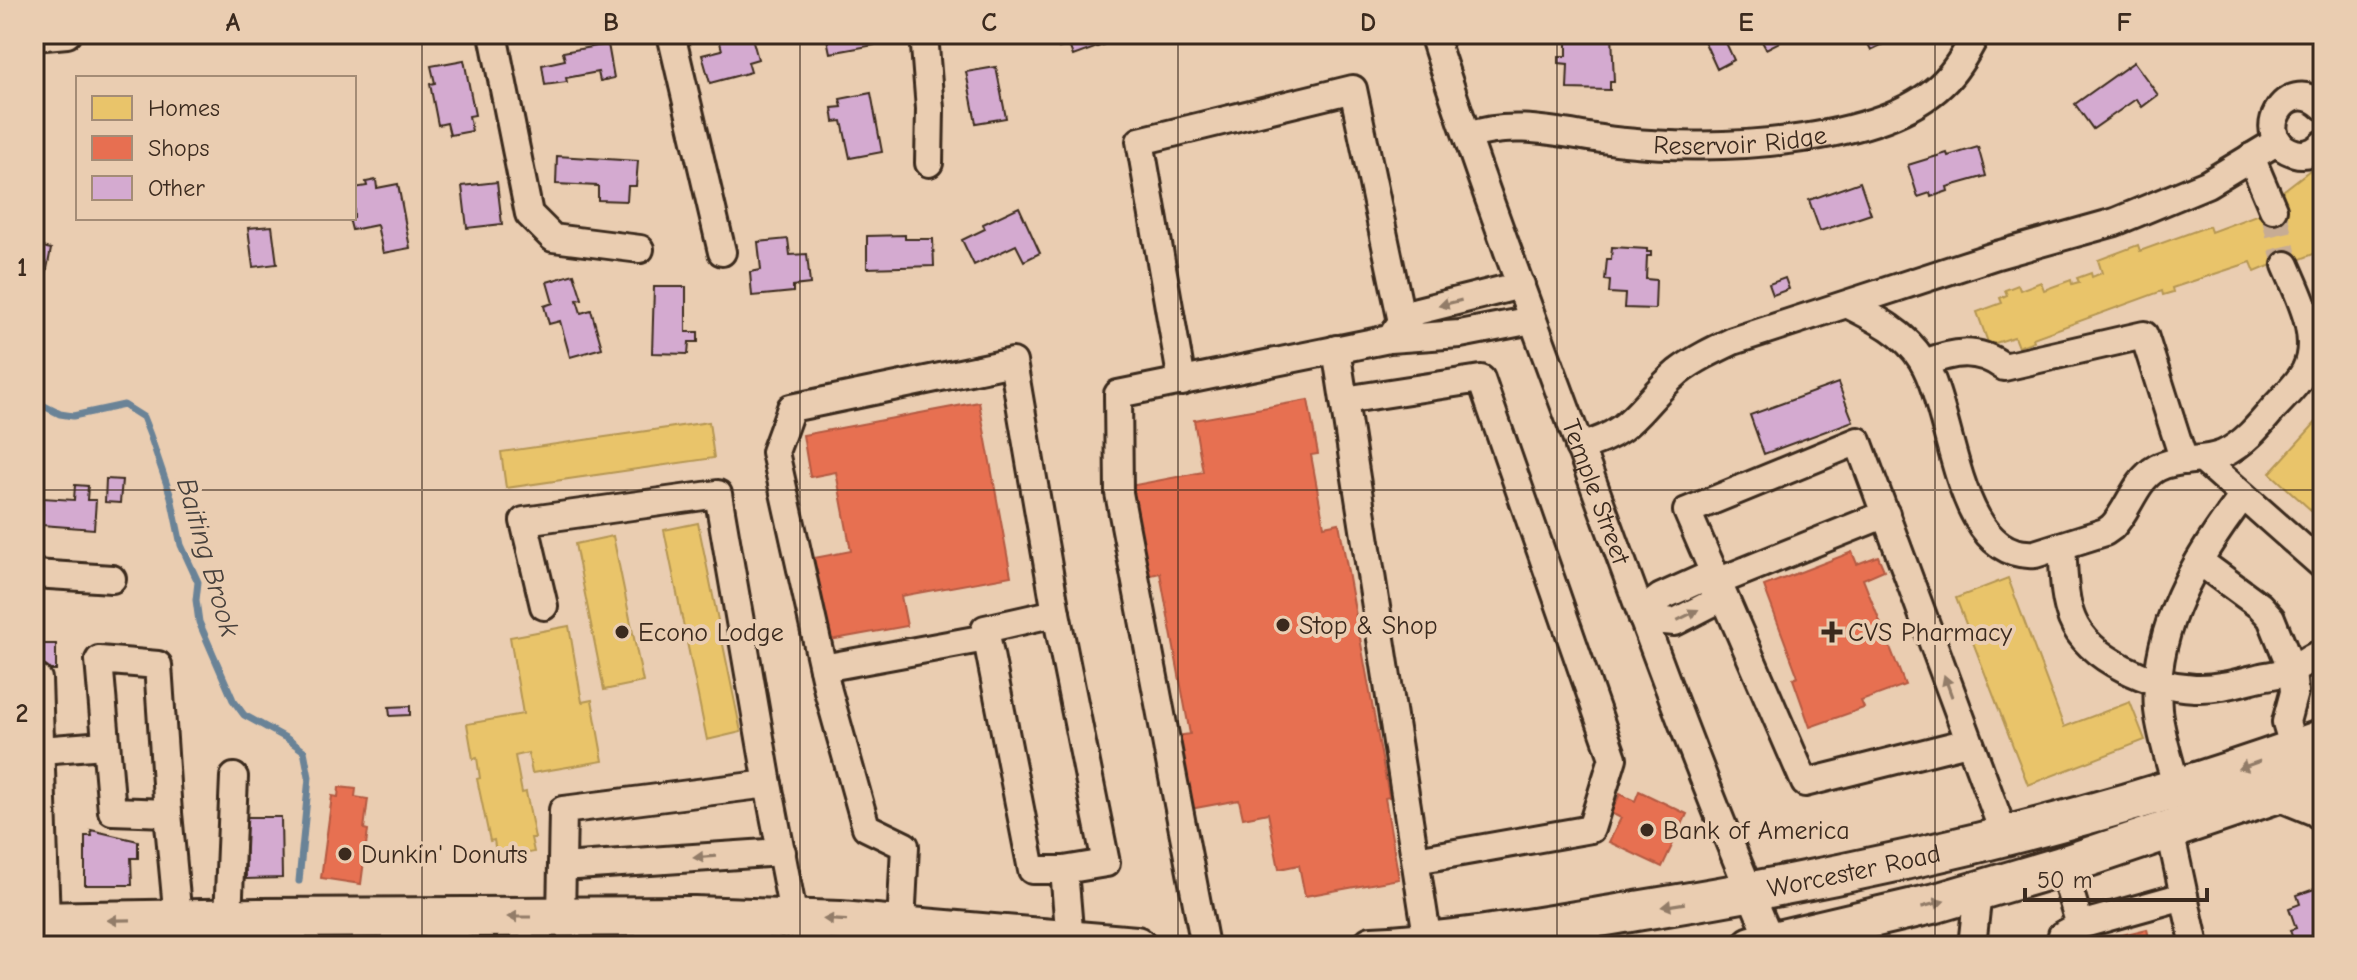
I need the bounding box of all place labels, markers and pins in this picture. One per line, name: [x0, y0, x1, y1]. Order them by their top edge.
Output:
place label: Stop & Shop: [1299, 611, 1438, 641]
marker: Stop & Shop: [1274, 616, 1292, 634]
place label: Econo Lodge: [638, 618, 784, 648]
place label: CVS Pharmacy: [1848, 618, 2013, 648]
marker: Econo Lodge: [613, 623, 631, 641]
marker: CVS Pharmacy: [1823, 623, 1841, 641]
place label: Bank of America: [1663, 816, 1850, 846]
marker: Bank of America: [1638, 821, 1656, 839]
place label: Dunkin' Donuts: [361, 840, 528, 870]
marker: Dunkin' Donuts: [336, 845, 354, 863]

